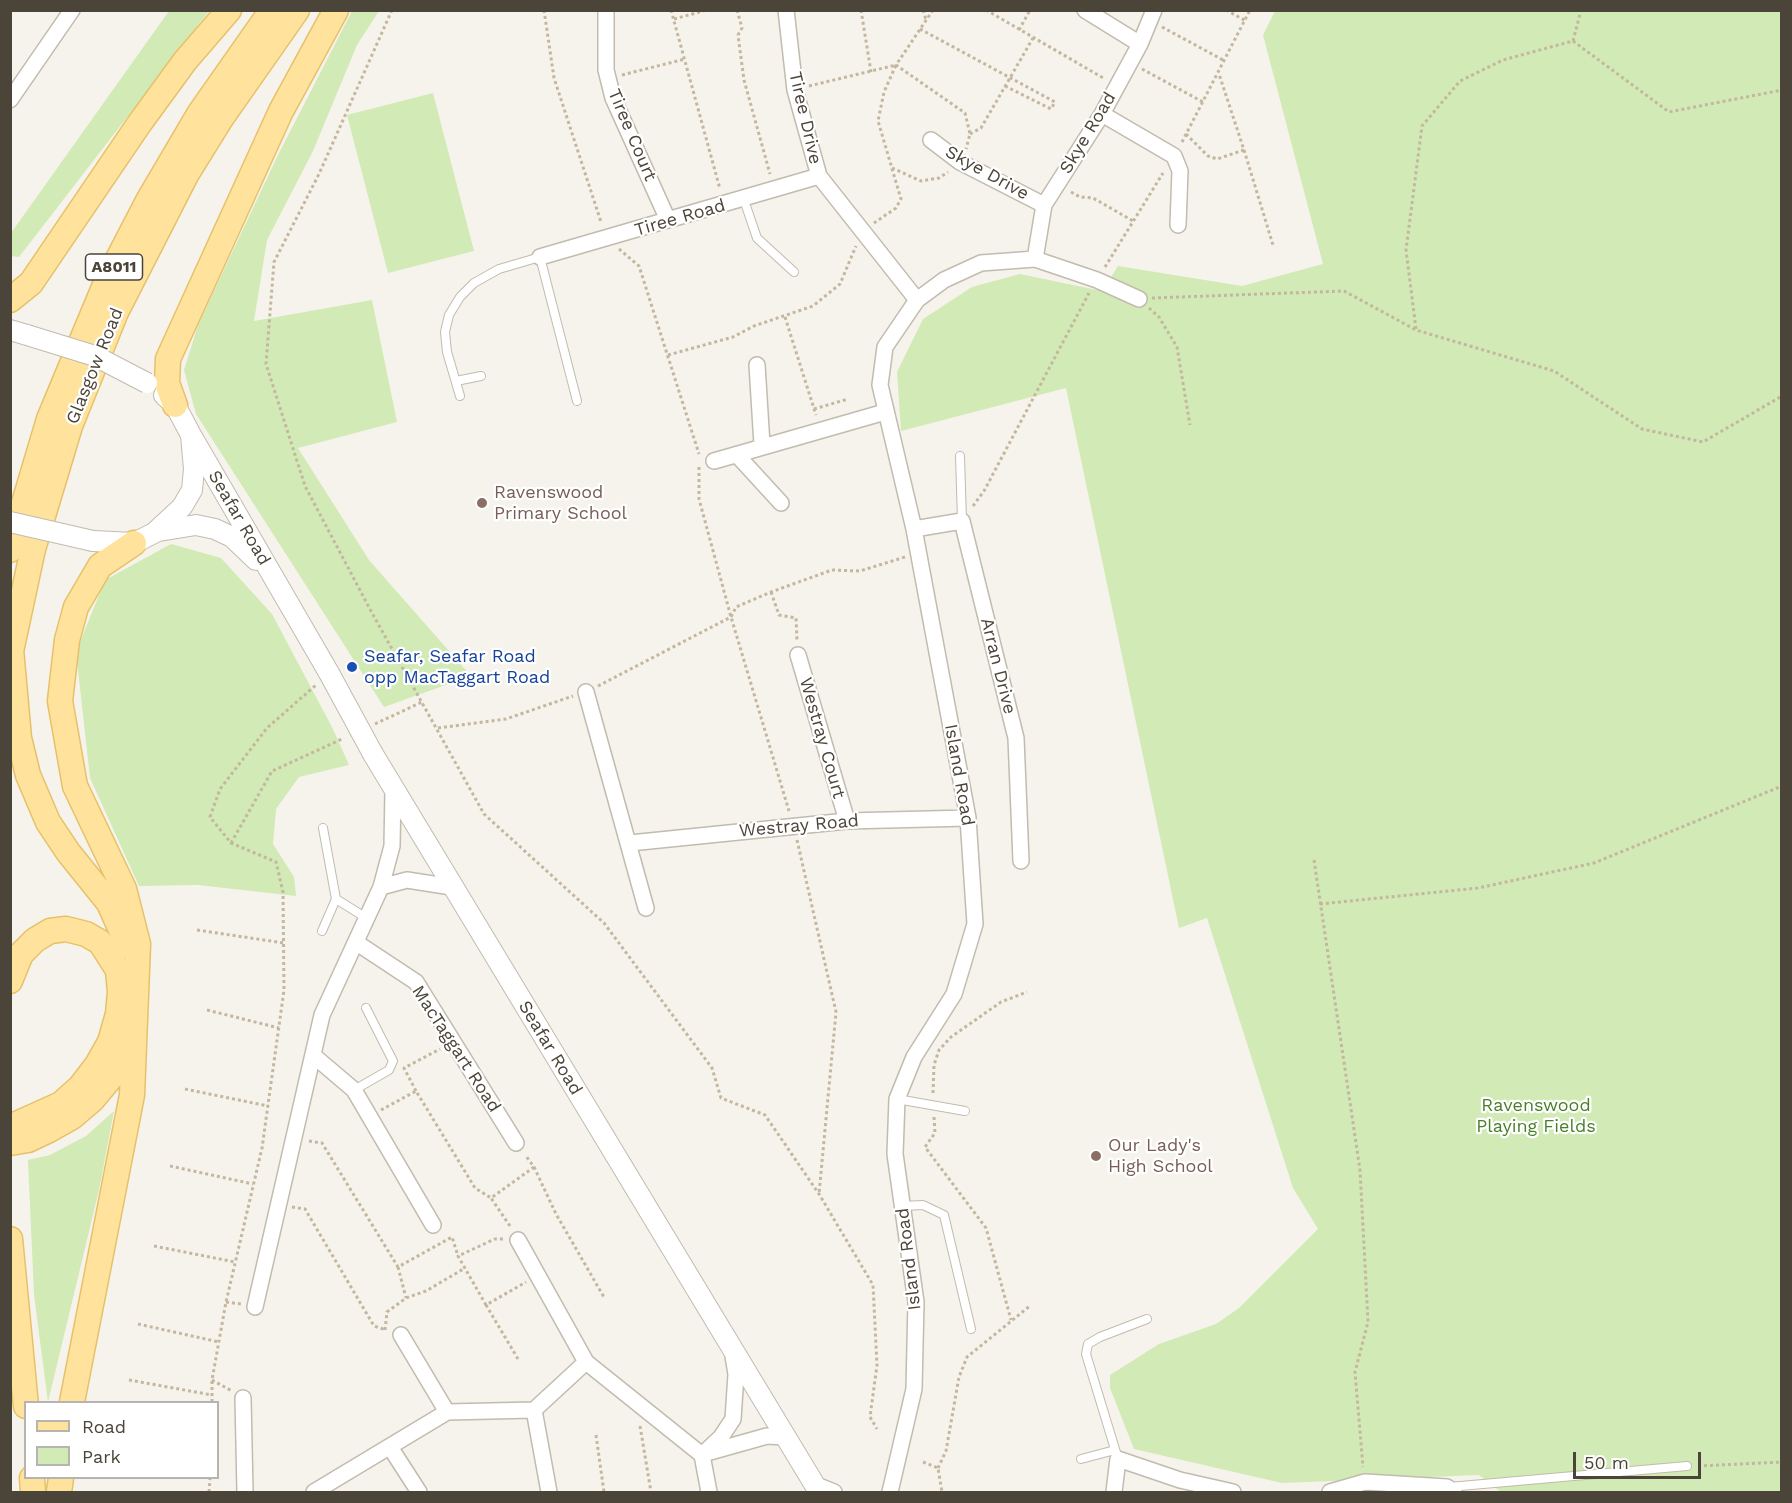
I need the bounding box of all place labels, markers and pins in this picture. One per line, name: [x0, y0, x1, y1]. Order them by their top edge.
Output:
place label: Ravenswood Primary School: [494, 482, 627, 524]
marker: Ravenswood Primary School: [475, 496, 489, 510]
place label: Seafar, Seafar Road opp MacTaggart Road: [364, 646, 550, 688]
marker: Seafar, Seafar Road opp MacTaggart Road: [345, 660, 359, 674]
place label: Our Lady's High School: [1108, 1135, 1213, 1178]
marker: Our Lady's High School: [1089, 1149, 1103, 1163]

